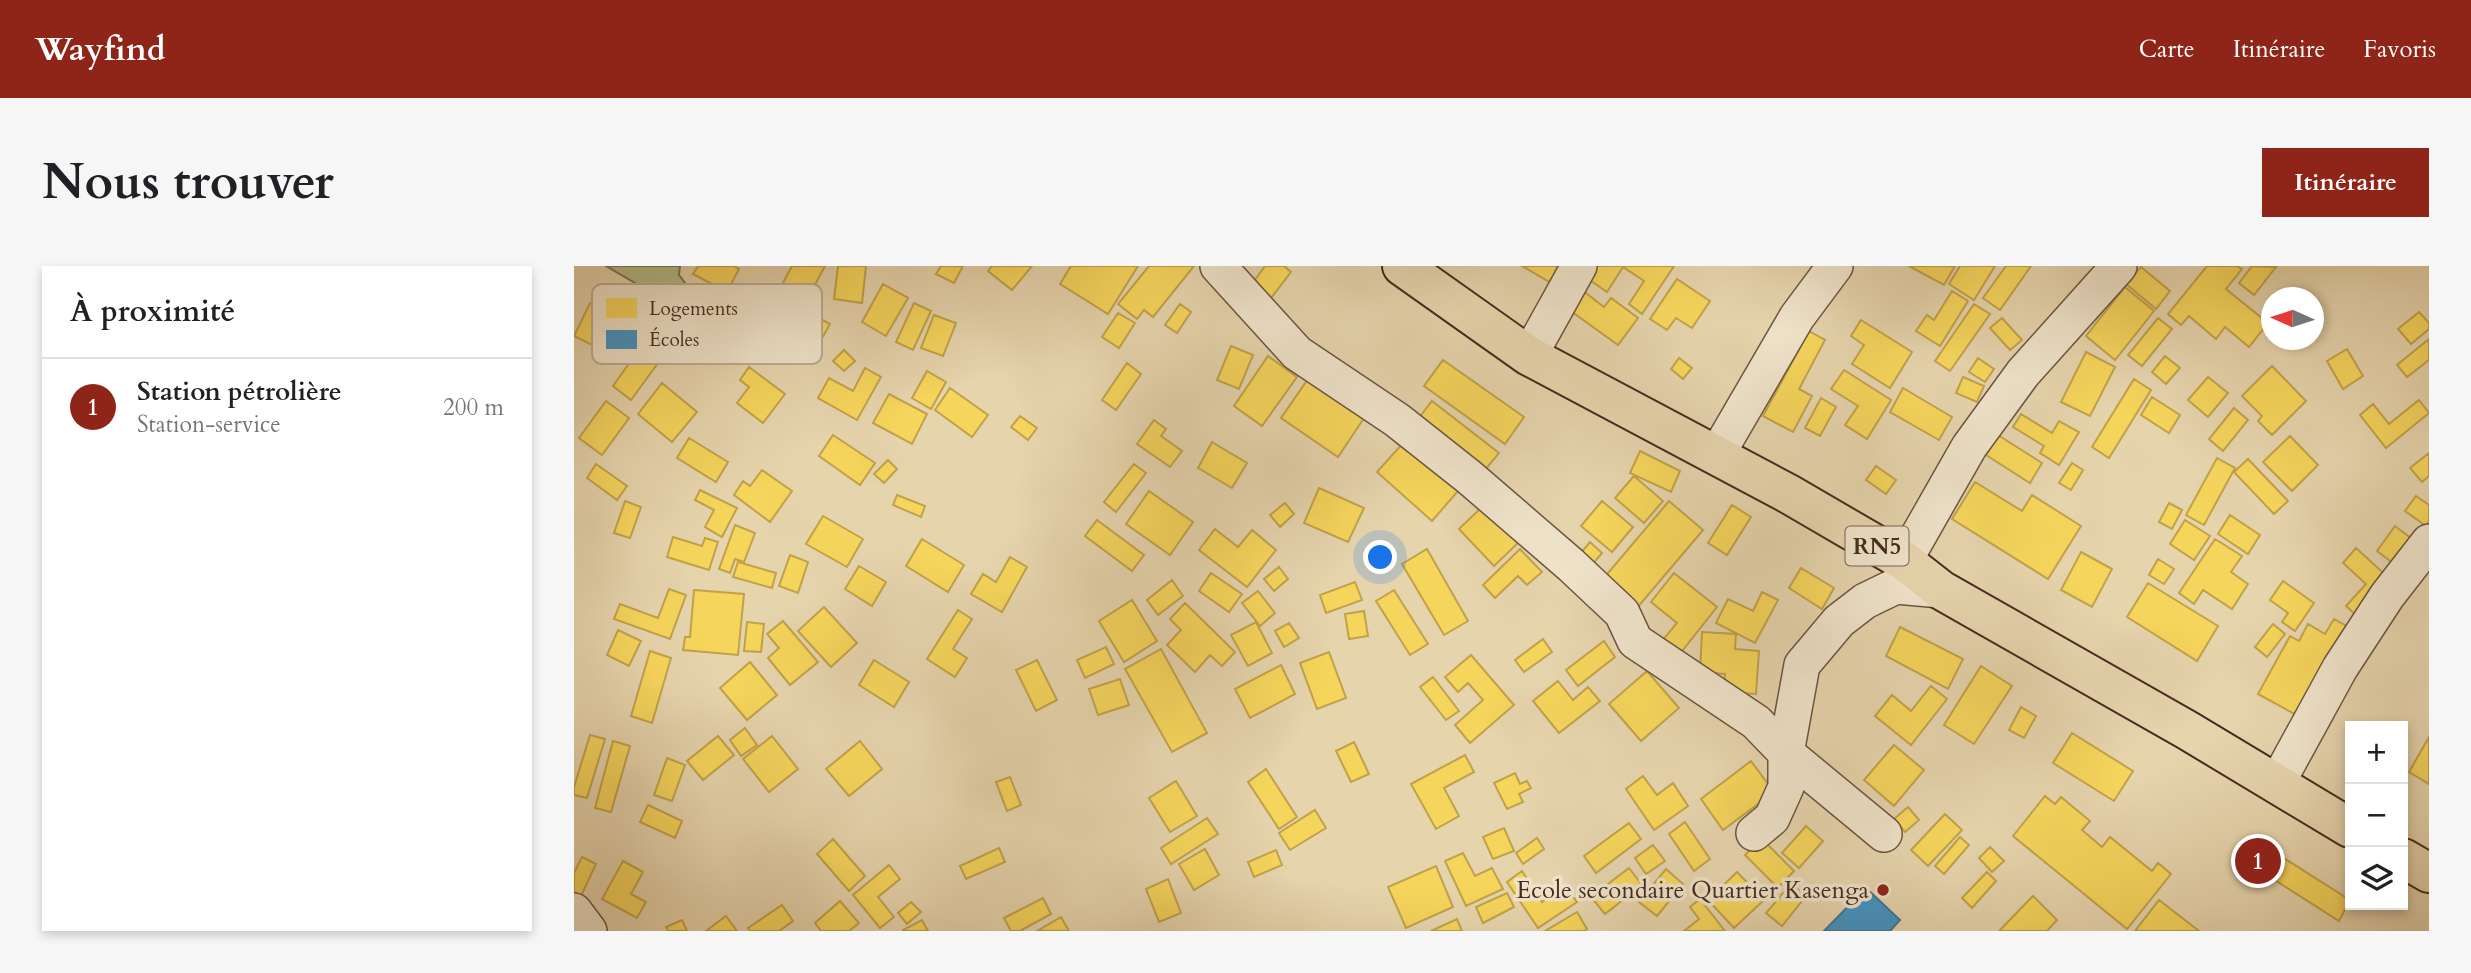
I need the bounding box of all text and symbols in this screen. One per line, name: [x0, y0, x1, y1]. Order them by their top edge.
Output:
text: Wayfind: [35, 27, 166, 72]
text: Carte: [2139, 33, 2195, 66]
text: Itinéraire: [2233, 33, 2325, 66]
text: Favoris: [2363, 33, 2436, 66]
button: Itinéraire: [2262, 148, 2429, 217]
text: Nous trouver: [42, 149, 334, 216]
legend: [592, 284, 822, 364]
north arrow: [2261, 287, 2324, 350]
text: À proximité: [70, 291, 235, 332]
text: Logements: [649, 296, 738, 322]
text: Écoles: [649, 327, 699, 353]
text: Station pétrolière: [137, 374, 342, 409]
text: 1: [87, 392, 99, 423]
text: 200 m: [443, 392, 504, 423]
text: Station-service: [137, 409, 281, 440]
road number: RN5: [1846, 526, 1908, 566]
your location: [1363, 540, 1397, 574]
map controls: [2345, 721, 2408, 910]
button: +: [2345, 721, 2408, 784]
button: −: [2345, 784, 2408, 847]
pin: 1: [2235, 835, 2281, 887]
button: layers: [2345, 847, 2408, 910]
place label: Ecole secondaire Quartier Kasenga: [1516, 874, 1870, 907]
marker: Ecole secondaire Quartier Kasenga: [1875, 882, 1891, 898]

